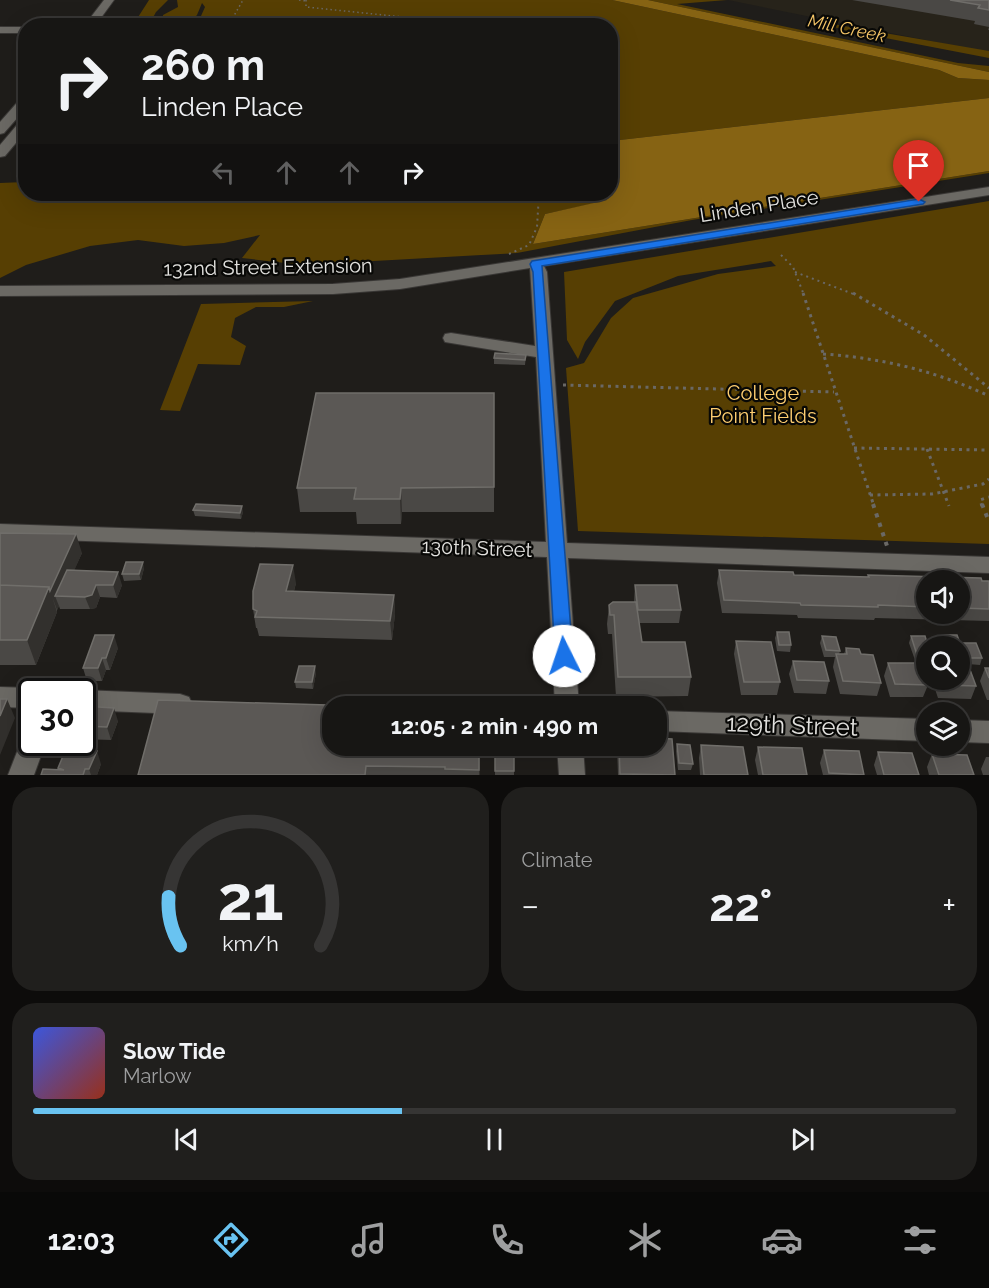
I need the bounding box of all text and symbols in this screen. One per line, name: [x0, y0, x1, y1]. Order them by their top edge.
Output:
water label: Mill Creek: [806, 10, 888, 47]
text: 260 m: [141, 41, 265, 90]
icon: right: [42, 42, 120, 120]
text: Linden Place: [141, 91, 303, 122]
pin: [893, 140, 944, 202]
icon: arrive: [902, 149, 935, 182]
icon: left: [207, 156, 240, 189]
icon: ahead: [270, 156, 303, 189]
icon: ahead: [333, 156, 366, 189]
icon: right: [396, 156, 429, 189]
street label: Linden Place: [698, 185, 820, 227]
street label: 132nd Street Extension: [163, 253, 373, 281]
park label: College Point Fields: [709, 381, 817, 428]
street label: 130th Street: [421, 534, 533, 562]
map controls: [916, 570, 970, 756]
button: sound: [916, 570, 970, 624]
position arrow: [532, 624, 596, 688]
button: search: [916, 636, 970, 690]
speed limit sign: 30: [18, 678, 96, 756]
button: layers: [916, 702, 970, 756]
street label: 129th Street: [726, 708, 858, 742]
text: 12:05 · 2 min · 490 m: [391, 713, 598, 739]
text: Climate: [522, 848, 593, 872]
text: 21: [217, 861, 283, 935]
text: 22°: [709, 879, 772, 932]
text: −: [522, 886, 539, 925]
text: +: [942, 886, 956, 925]
text: km/h: [222, 931, 279, 956]
text: Slow Tide: [123, 1038, 225, 1064]
text: Marlow: [123, 1064, 192, 1088]
icon: previous: [170, 1123, 203, 1156]
icon: pause: [478, 1123, 511, 1156]
icon: next: [786, 1123, 819, 1156]
icon: directions: [210, 1219, 252, 1261]
icon: music: [348, 1219, 390, 1261]
icon: phone: [486, 1219, 528, 1261]
icon: climate: [624, 1219, 666, 1261]
icon: car: [761, 1219, 803, 1261]
icon: filters: [899, 1219, 941, 1261]
text: 12:03: [48, 1225, 115, 1256]

